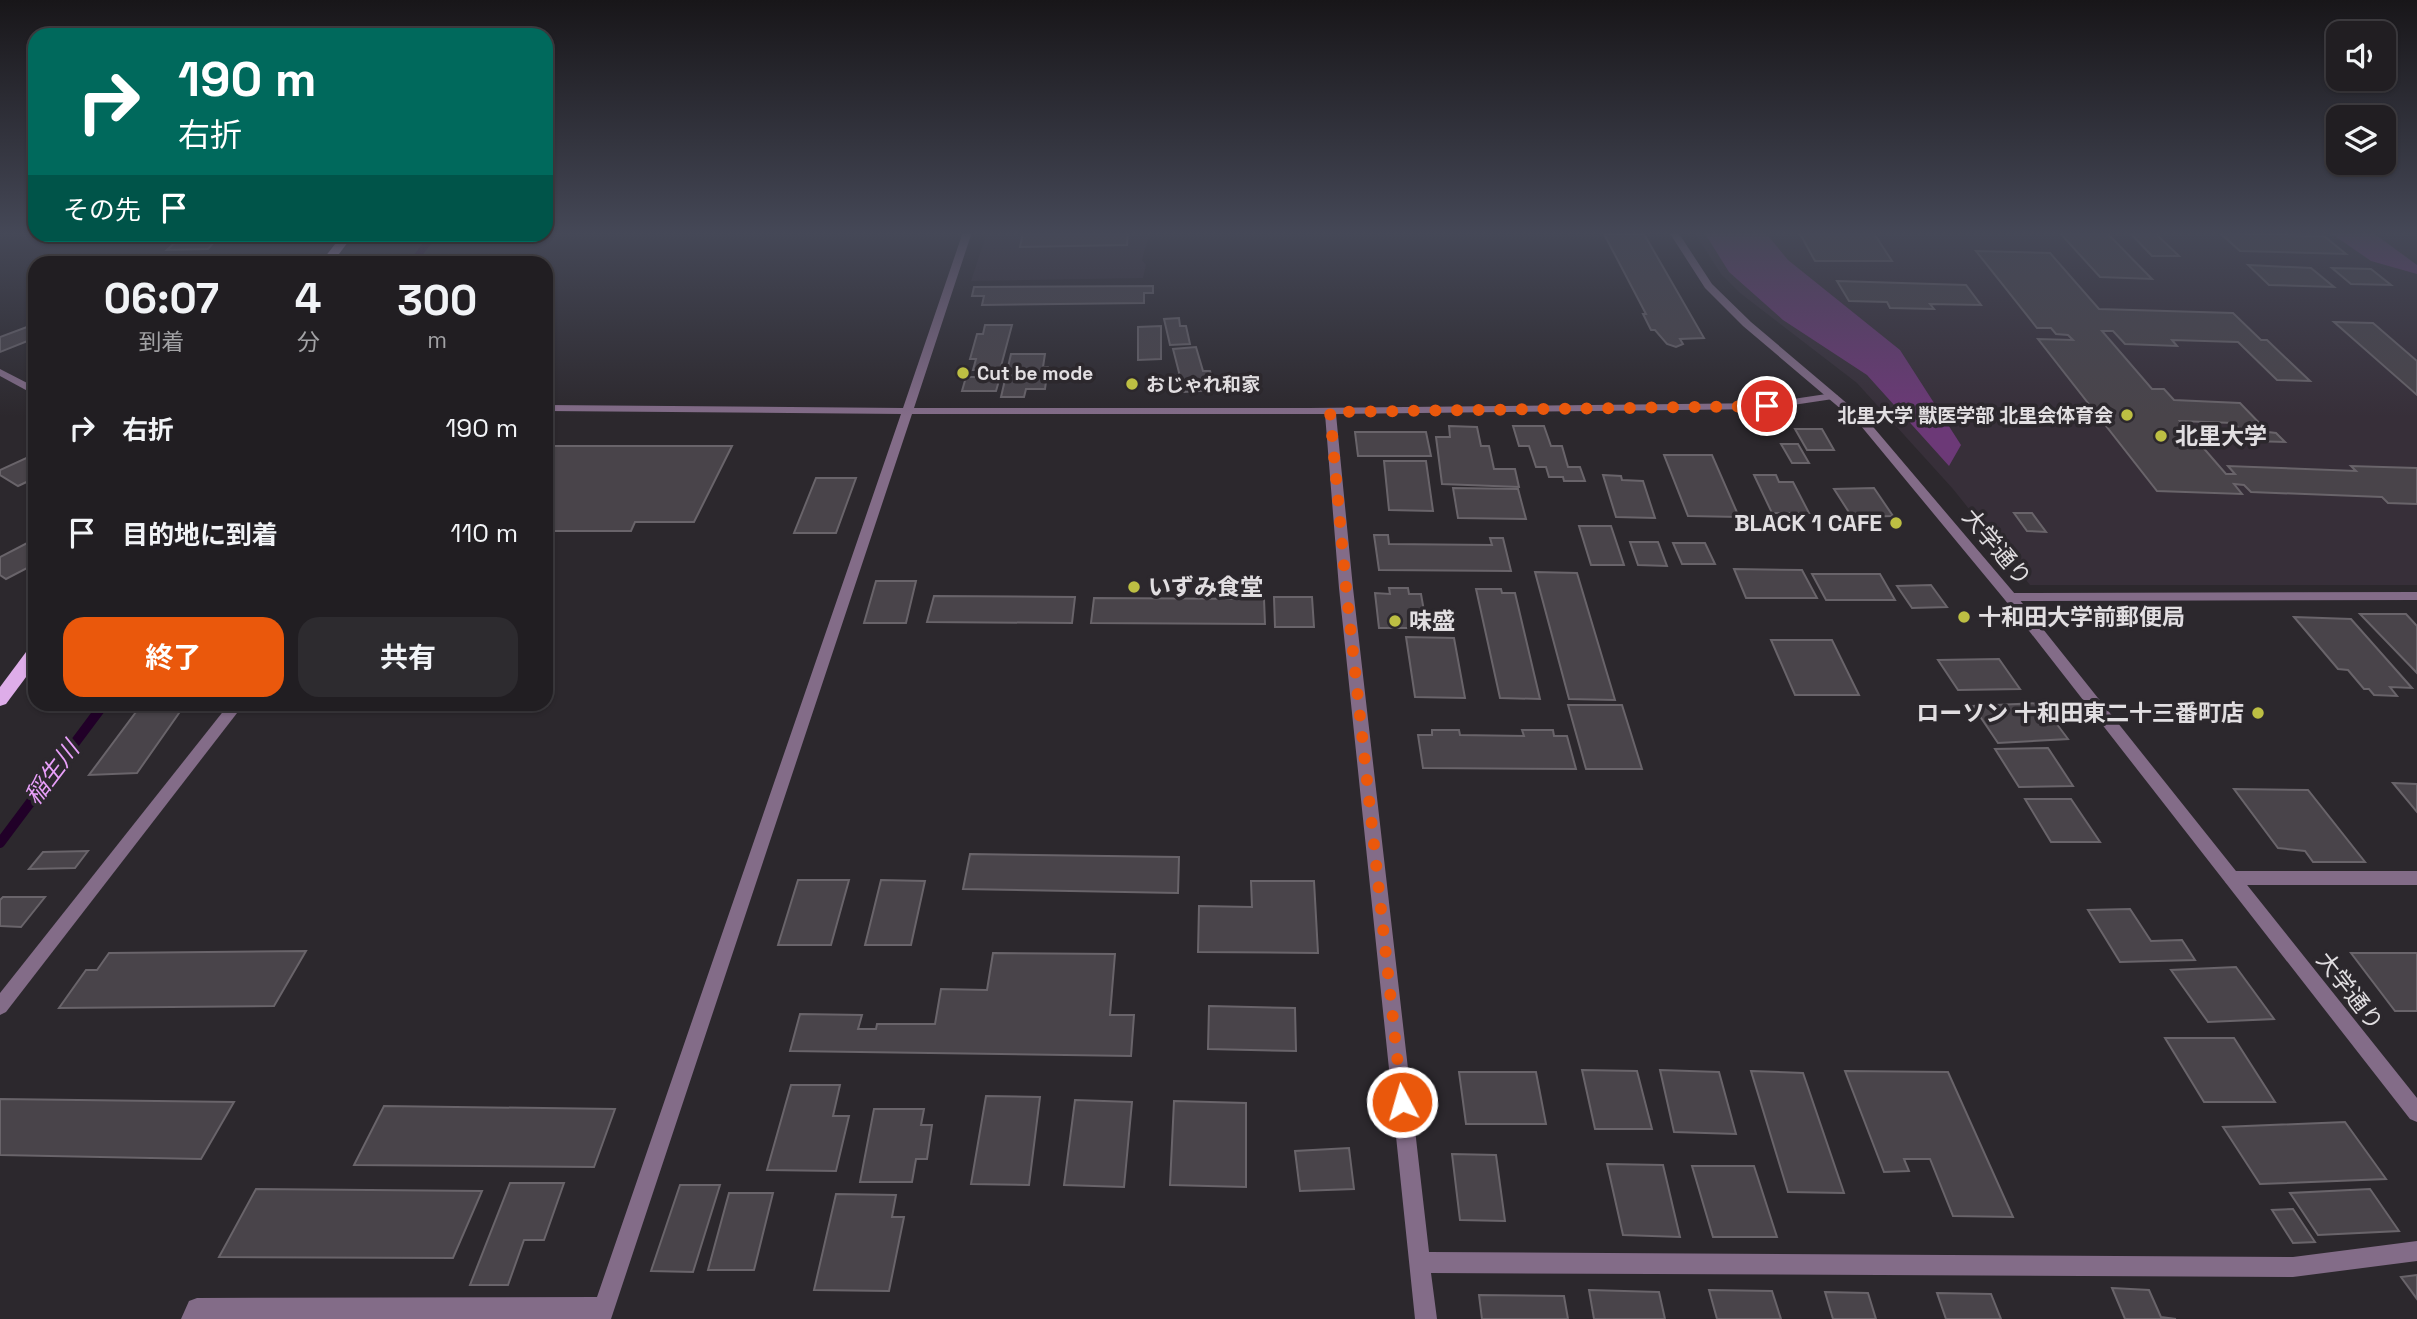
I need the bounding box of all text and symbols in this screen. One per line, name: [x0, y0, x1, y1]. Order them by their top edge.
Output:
map controls: [2326, 21, 2396, 175]
button: sound: [2326, 21, 2396, 91]
text: 190 m: [178, 48, 316, 110]
icon: right: [63, 56, 154, 147]
button: layers: [2326, 105, 2396, 175]
text: 右折: [178, 115, 242, 155]
icon: arrive: [155, 189, 193, 227]
text: その先: [63, 193, 141, 227]
text: 06:07: [104, 272, 219, 325]
text: 4: [295, 272, 322, 325]
text: 300: [397, 274, 477, 327]
text: m: [427, 325, 447, 355]
text: 到着: [138, 327, 184, 357]
text: 分: [297, 327, 320, 357]
place label: Cut be mode: [977, 361, 1093, 386]
marker: Cut be mode: [955, 365, 971, 381]
place label: おじゃれ和家: [1146, 372, 1260, 397]
marker: おじゃれ和家: [1124, 376, 1140, 392]
pin: [1737, 376, 1797, 436]
icon: arrive: [1748, 387, 1786, 425]
place label: 北里大学 獣医学部 北里会体育会: [1837, 403, 2113, 428]
marker: 北里大学 獣医学部 北里会体育会: [2119, 407, 2135, 423]
icon: right: [63, 409, 101, 447]
text: 190 m: [446, 411, 518, 445]
text: 右折: [122, 413, 174, 447]
place label: 北里大学: [2175, 421, 2267, 451]
marker: 北里大学: [2153, 428, 2169, 444]
street label: 大学通り: [1956, 502, 2038, 592]
place label: BLACK 1 CAFE: [1734, 508, 1882, 538]
icon: arrive: [63, 514, 101, 552]
marker: BLACK 1 CAFE: [1888, 515, 1904, 531]
text: 110 m: [451, 516, 518, 550]
text: 目的地に到着: [122, 518, 278, 552]
place label: いずみ食堂: [1148, 572, 1263, 602]
marker: いずみ食堂: [1126, 579, 1142, 595]
place label: 十和田大学前郵便局: [1978, 602, 2185, 632]
place label: 味盛: [1409, 606, 1455, 636]
marker: 十和田大学前郵便局: [1956, 609, 1972, 625]
marker: 味盛: [1387, 613, 1403, 629]
button: 終了: [63, 617, 284, 697]
button: 共有: [298, 617, 518, 697]
place label: ローソン 十和田東二十三番町店: [1916, 698, 2244, 728]
marker: ローソン 十和田東二十三番町店: [2250, 705, 2266, 721]
water label: 稲生川: [18, 732, 87, 811]
street label: 大学通り: [2310, 946, 2390, 1036]
position arrow: [1365, 1065, 1439, 1139]

